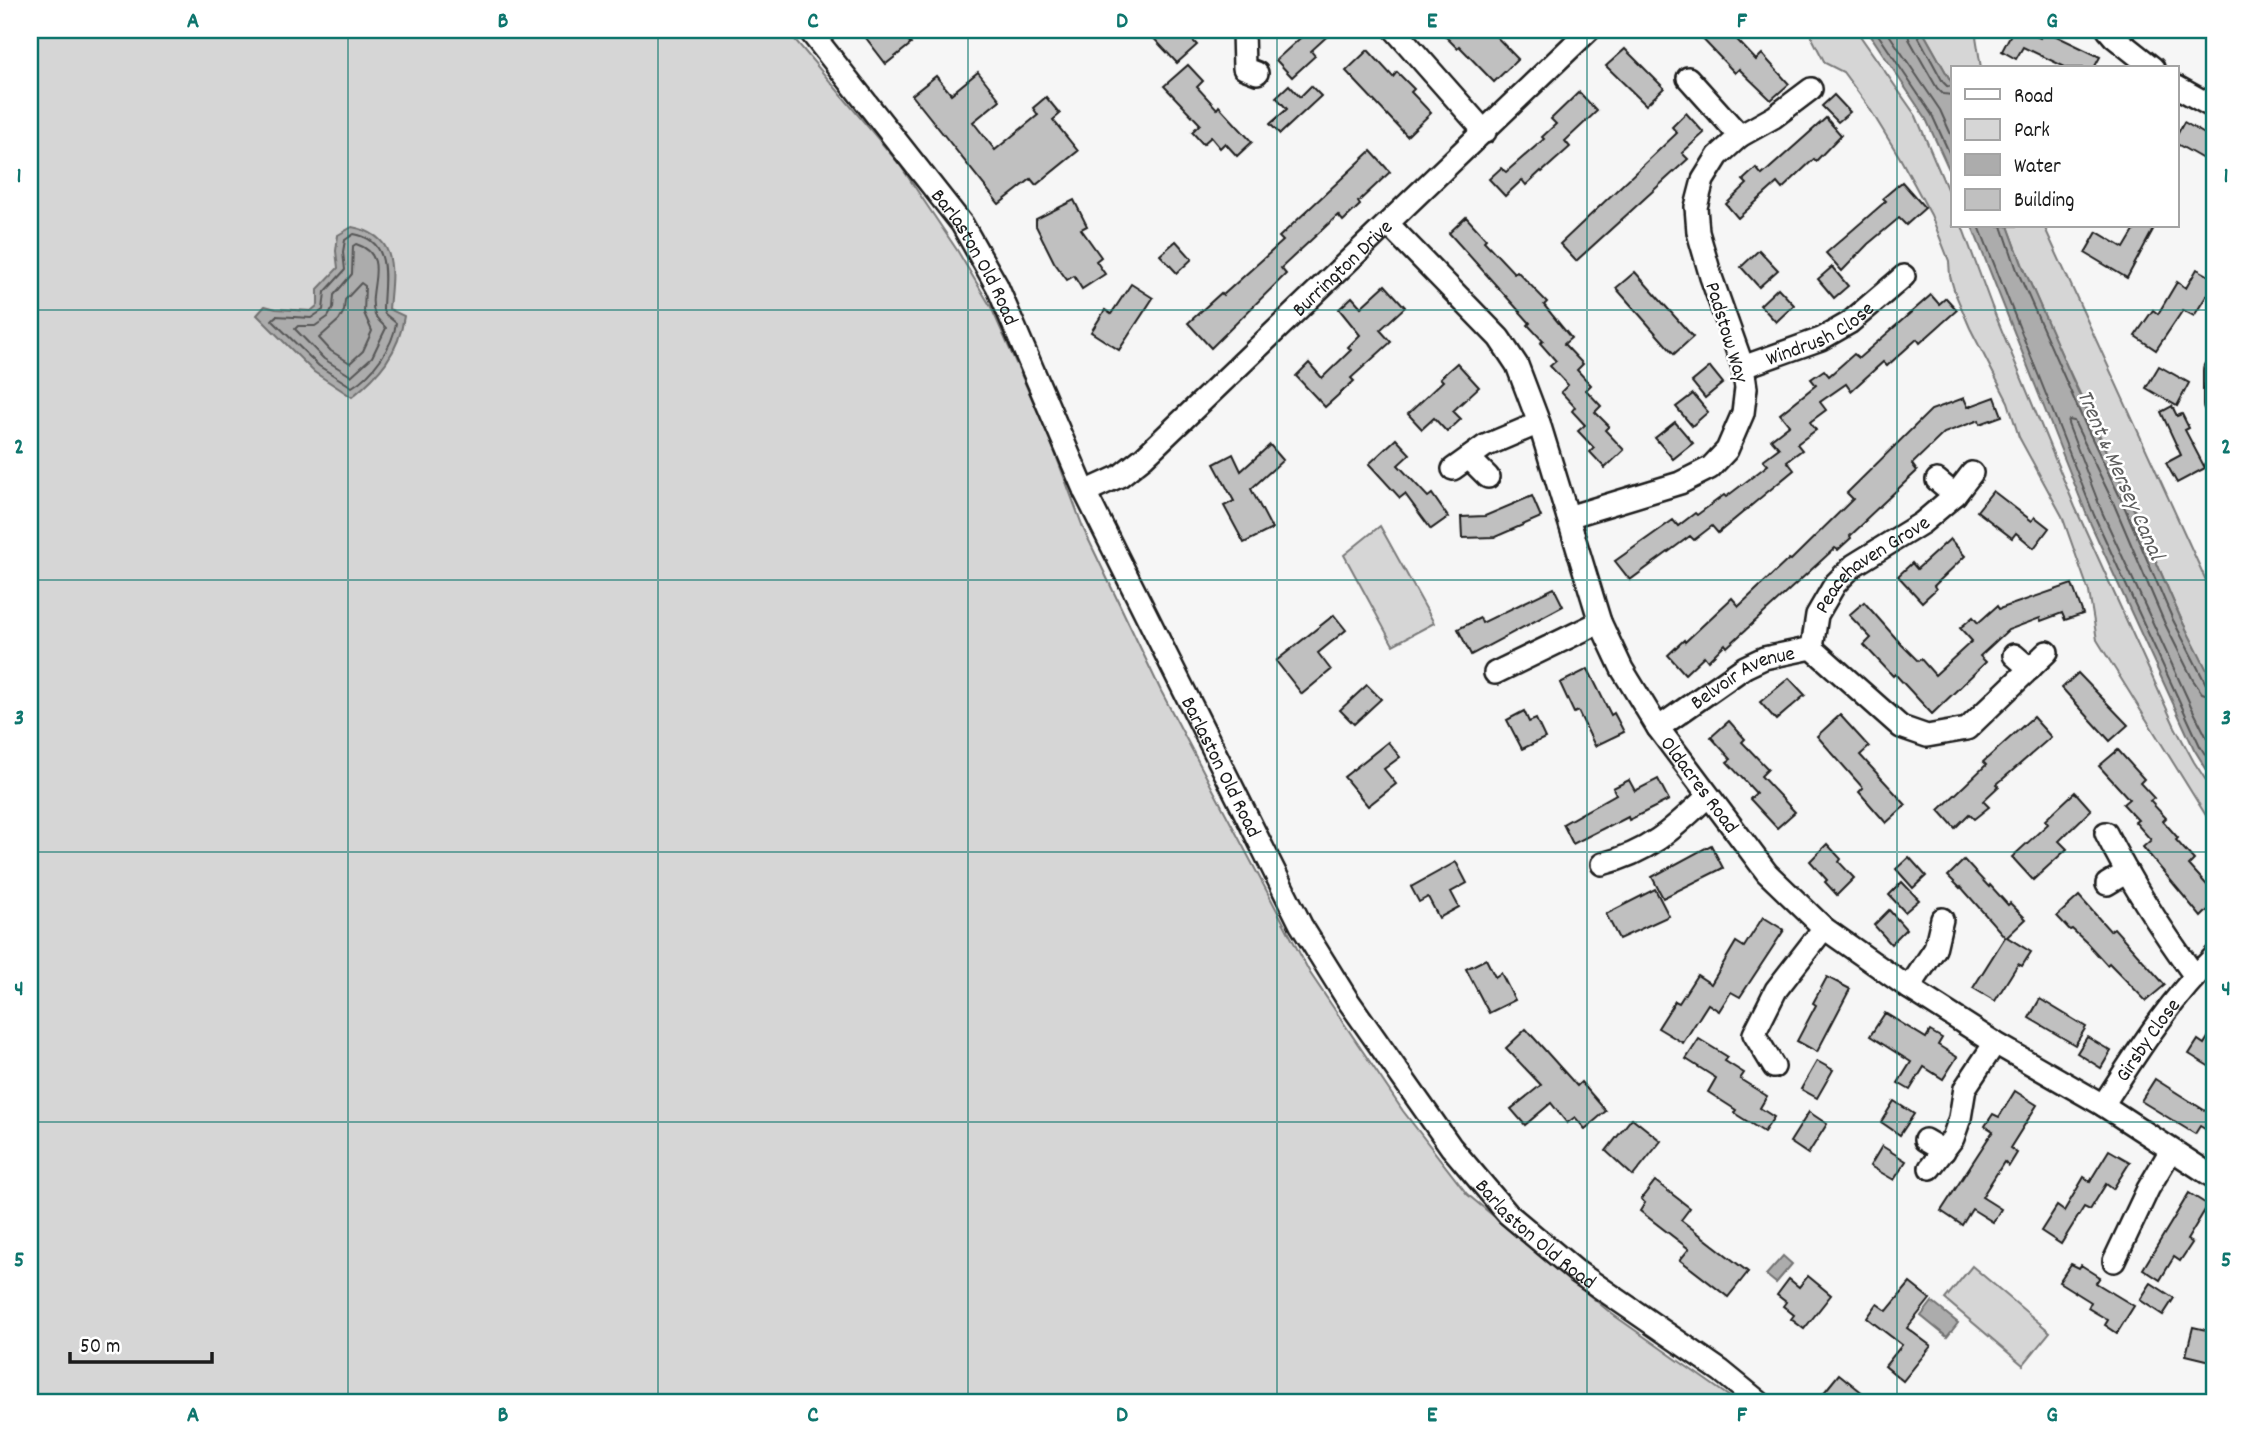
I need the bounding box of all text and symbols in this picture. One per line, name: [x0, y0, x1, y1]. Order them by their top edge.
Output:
text: A: [187, 6, 199, 39]
text: B: [498, 6, 509, 39]
text: C: [807, 6, 819, 39]
text: D: [1116, 6, 1128, 39]
text: E: [1427, 6, 1438, 39]
text: F: [1737, 6, 1748, 39]
text: G: [2046, 6, 2058, 39]
legend: [1951, 66, 2178, 228]
text: Road: [2014, 83, 2053, 113]
text: Park: [2014, 117, 2050, 147]
text: Water: [2014, 153, 2061, 183]
text: 1: [16, 161, 22, 194]
text: 1: [2223, 161, 2229, 194]
street label: Barlaston Old Road: [922, 184, 1024, 331]
text: Building: [2014, 187, 2074, 217]
street label: Burrington Drive: [1287, 214, 1401, 325]
street label: Padstow Way: [1696, 279, 1755, 387]
street label: Windrush Close: [1762, 296, 1882, 376]
water label: Trent & Mersey Canal: [2066, 385, 2172, 567]
text: 2: [14, 432, 24, 465]
text: 2: [2221, 432, 2231, 465]
street label: Peacehaven Grove: [1809, 510, 1938, 620]
street label: Belvoir Avenue: [1685, 640, 1798, 719]
street label: Barlaston Old Road: [1171, 692, 1267, 843]
text: 3: [14, 703, 24, 736]
text: 3: [2221, 703, 2231, 736]
street label: Oldacres Road: [1651, 731, 1744, 841]
text: 4: [14, 974, 24, 1007]
text: 4: [2221, 974, 2231, 1007]
street label: Girsby Close: [2110, 993, 2189, 1089]
street label: Barlaston Old Road: [1466, 1173, 1601, 1298]
text: 5: [14, 1245, 24, 1278]
text: 5: [2221, 1245, 2231, 1278]
scale bar: [70, 1320, 212, 1364]
text: 50 m: [80, 1333, 120, 1363]
text: A: [187, 1400, 199, 1432]
text: B: [498, 1400, 509, 1432]
text: C: [807, 1400, 819, 1432]
text: D: [1116, 1400, 1128, 1432]
text: E: [1427, 1400, 1438, 1432]
text: F: [1737, 1400, 1748, 1432]
text: G: [2046, 1400, 2058, 1432]

